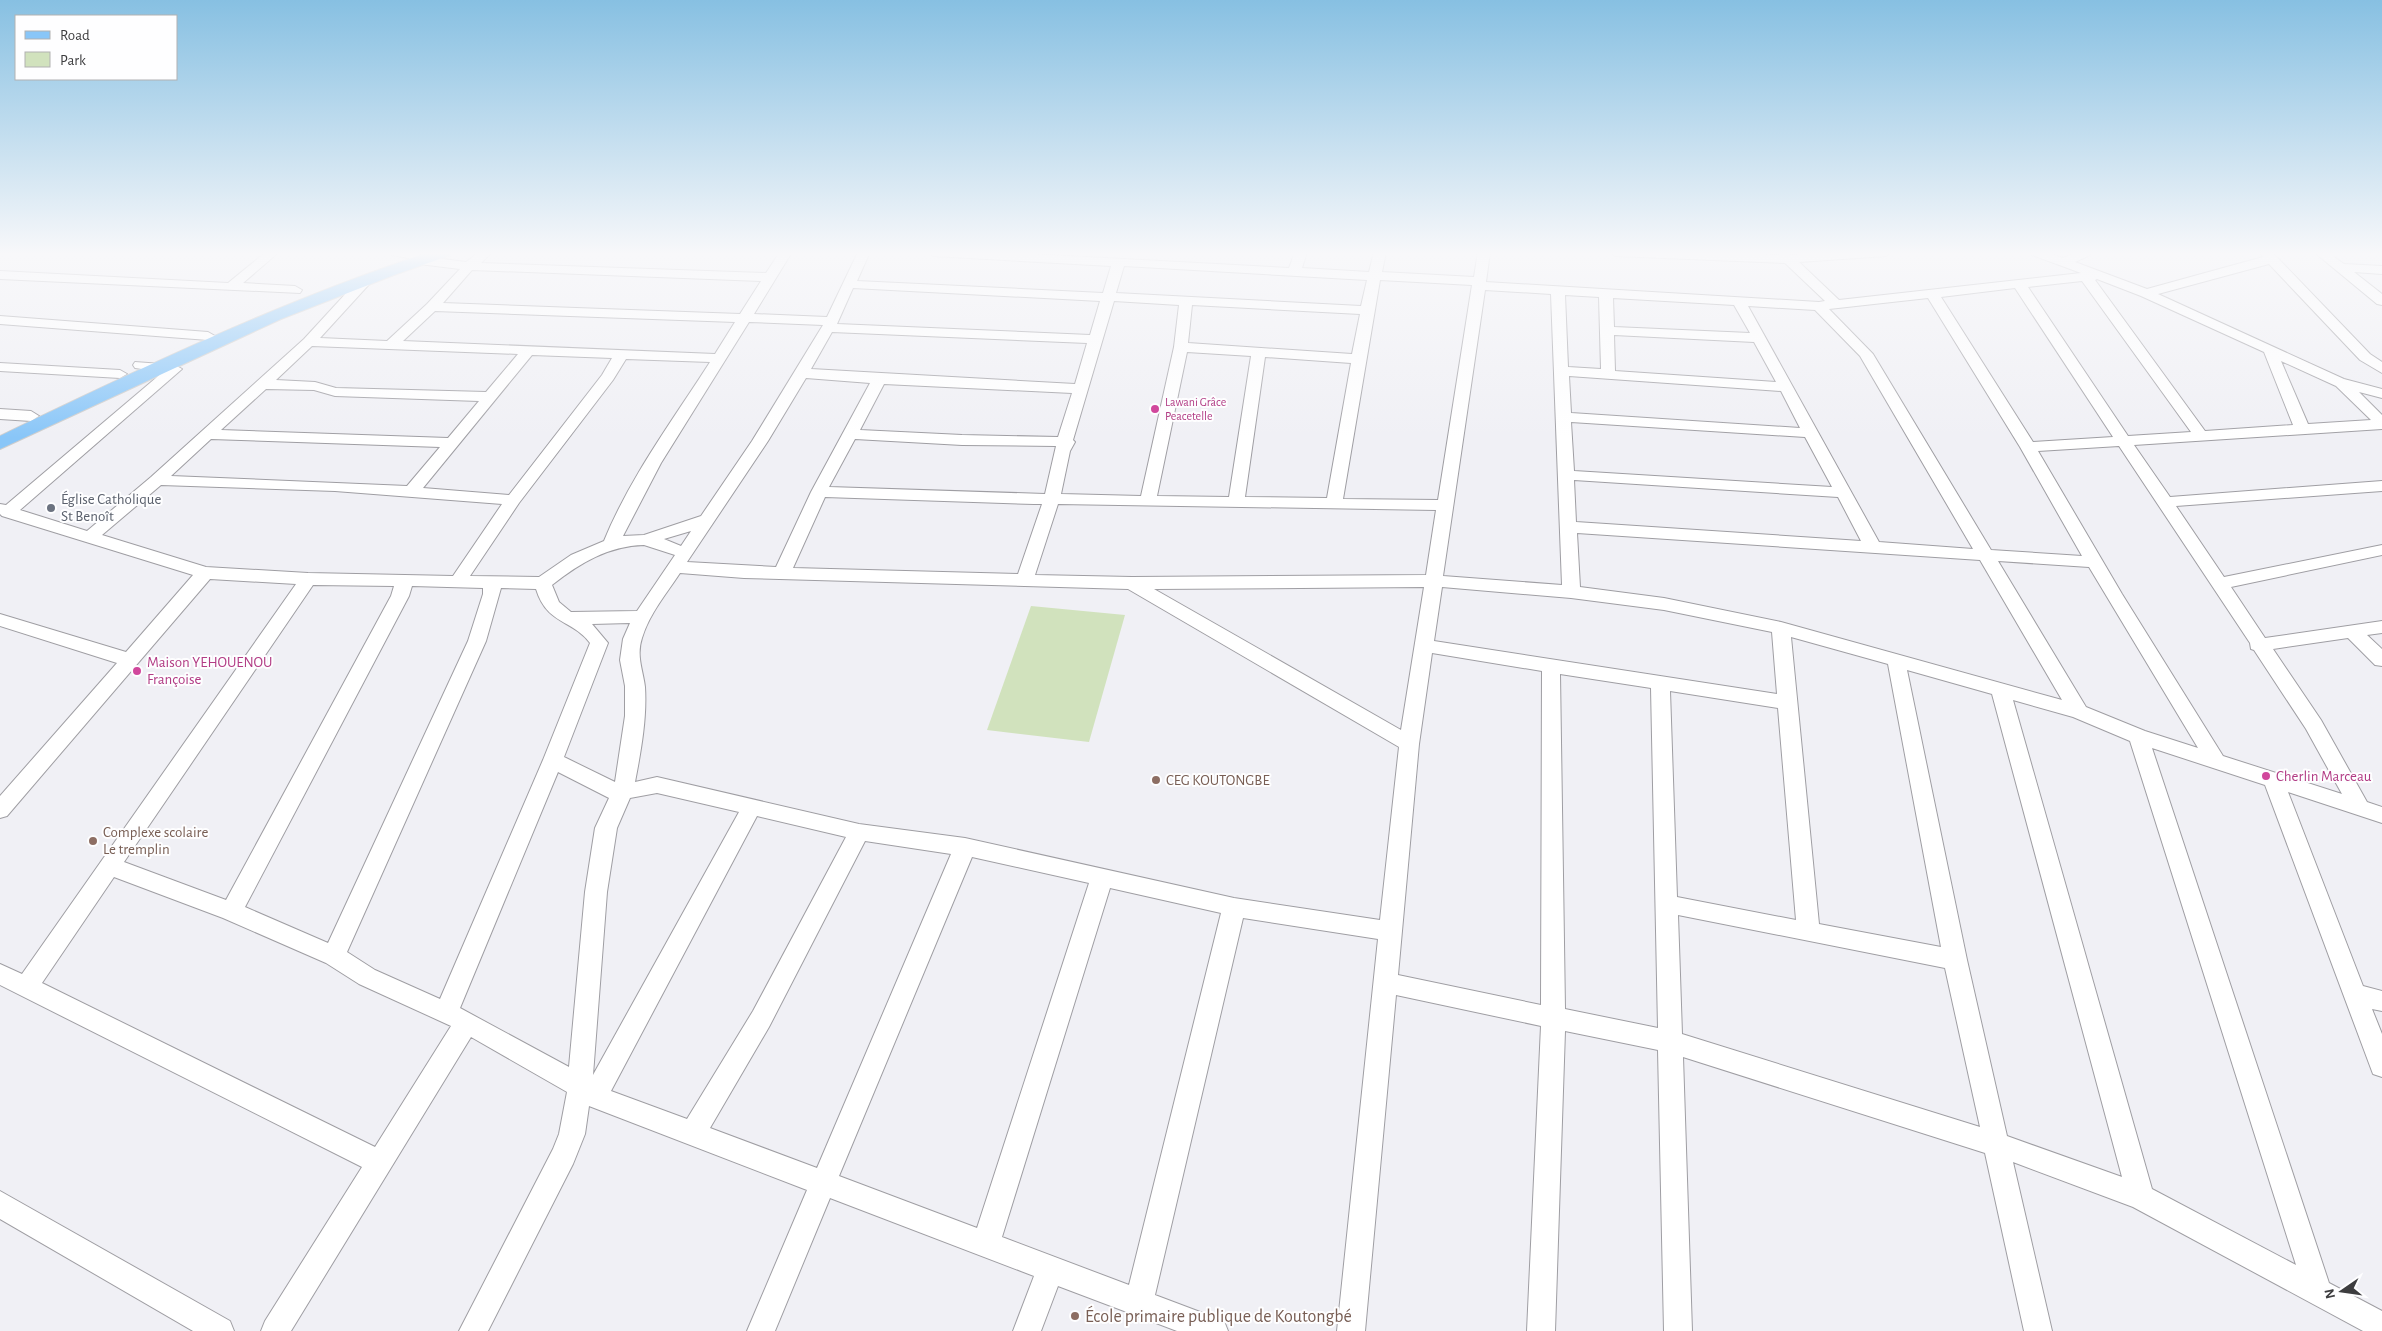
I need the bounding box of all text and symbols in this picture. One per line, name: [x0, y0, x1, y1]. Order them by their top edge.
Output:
legend: [15, 15, 178, 80]
text: Road: [60, 28, 90, 43]
text: Park: [60, 53, 86, 68]
place label: Lawani Grâce Peacetelle: [1165, 396, 1226, 422]
marker: Lawani Grâce Peacetelle: [1149, 403, 1161, 415]
place label: Église Catholique St Benoît: [61, 490, 161, 524]
marker: Église Catholique St Benoît: [45, 502, 57, 514]
place label: Maison YEHOUENOU Françoise: [147, 655, 272, 687]
marker: Maison YEHOUENOU Françoise: [131, 665, 143, 677]
place label: Cherlin Marceau: [2276, 769, 2372, 784]
marker: Cherlin Marceau: [2260, 770, 2272, 782]
place label: CEG KOUTONGBE: [1166, 773, 1270, 788]
marker: CEG KOUTONGBE: [1150, 774, 1162, 786]
place label: Complexe scolaire Le tremplin: [103, 825, 208, 857]
marker: Complexe scolaire Le tremplin: [87, 835, 99, 847]
north arrow: [2317, 1266, 2367, 1316]
text: N: [2322, 1287, 2338, 1300]
place label: École primaire publique de Koutongbé: [1085, 1305, 1352, 1326]
marker: École primaire publique de Koutongbé: [1069, 1310, 1081, 1322]

